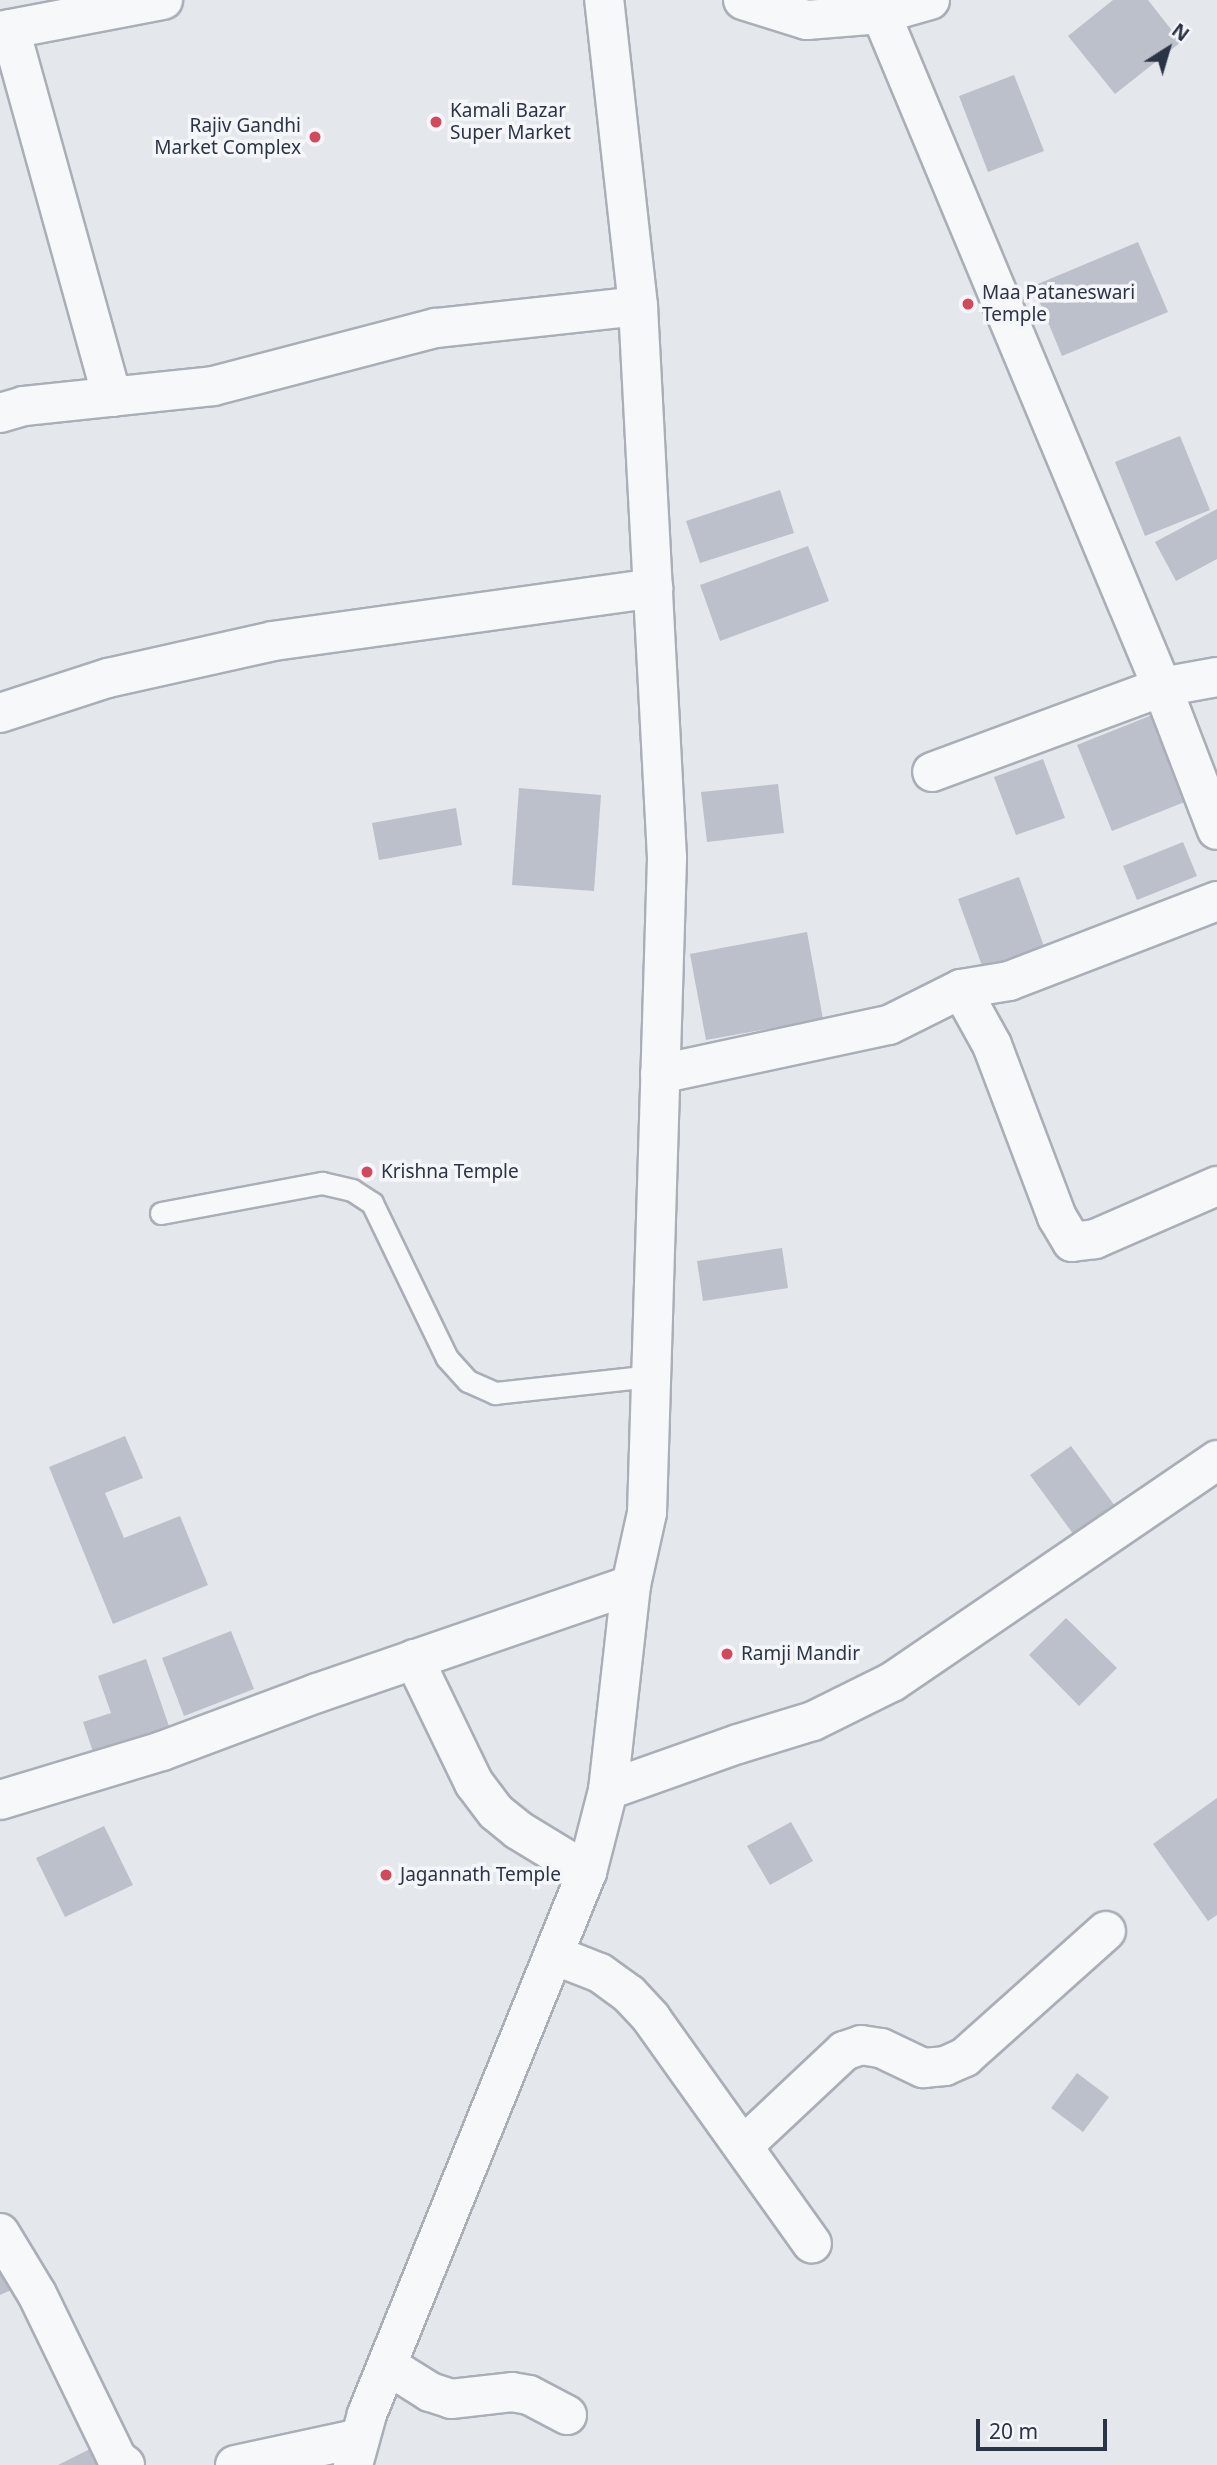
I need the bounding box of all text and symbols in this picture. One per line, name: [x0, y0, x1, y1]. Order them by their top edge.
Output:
north arrow: [1133, 14, 1203, 84]
text: N: [1167, 17, 1195, 47]
place label: Kamali Bazar Super Market: [450, 100, 571, 144]
marker: Kamali Bazar Super Market: [428, 114, 444, 130]
place label: Rajiv Gandhi Market Complex: [154, 115, 301, 159]
marker: Rajiv Gandhi Market Complex: [307, 129, 323, 145]
place label: Maa Pataneswari Temple: [982, 282, 1135, 326]
marker: Maa Pataneswari Temple: [960, 296, 976, 312]
place label: Krishna Temple: [381, 1161, 519, 1183]
marker: Krishna Temple: [359, 1164, 375, 1180]
place label: Ramji Mandir: [741, 1643, 860, 1665]
marker: Ramji Mandir: [719, 1646, 735, 1662]
place label: Jagannath Temple: [400, 1864, 561, 1886]
marker: Jagannath Temple: [378, 1867, 394, 1883]
scale bar: [979, 2406, 1110, 2450]
text: 20 m: [989, 2417, 1038, 2445]

